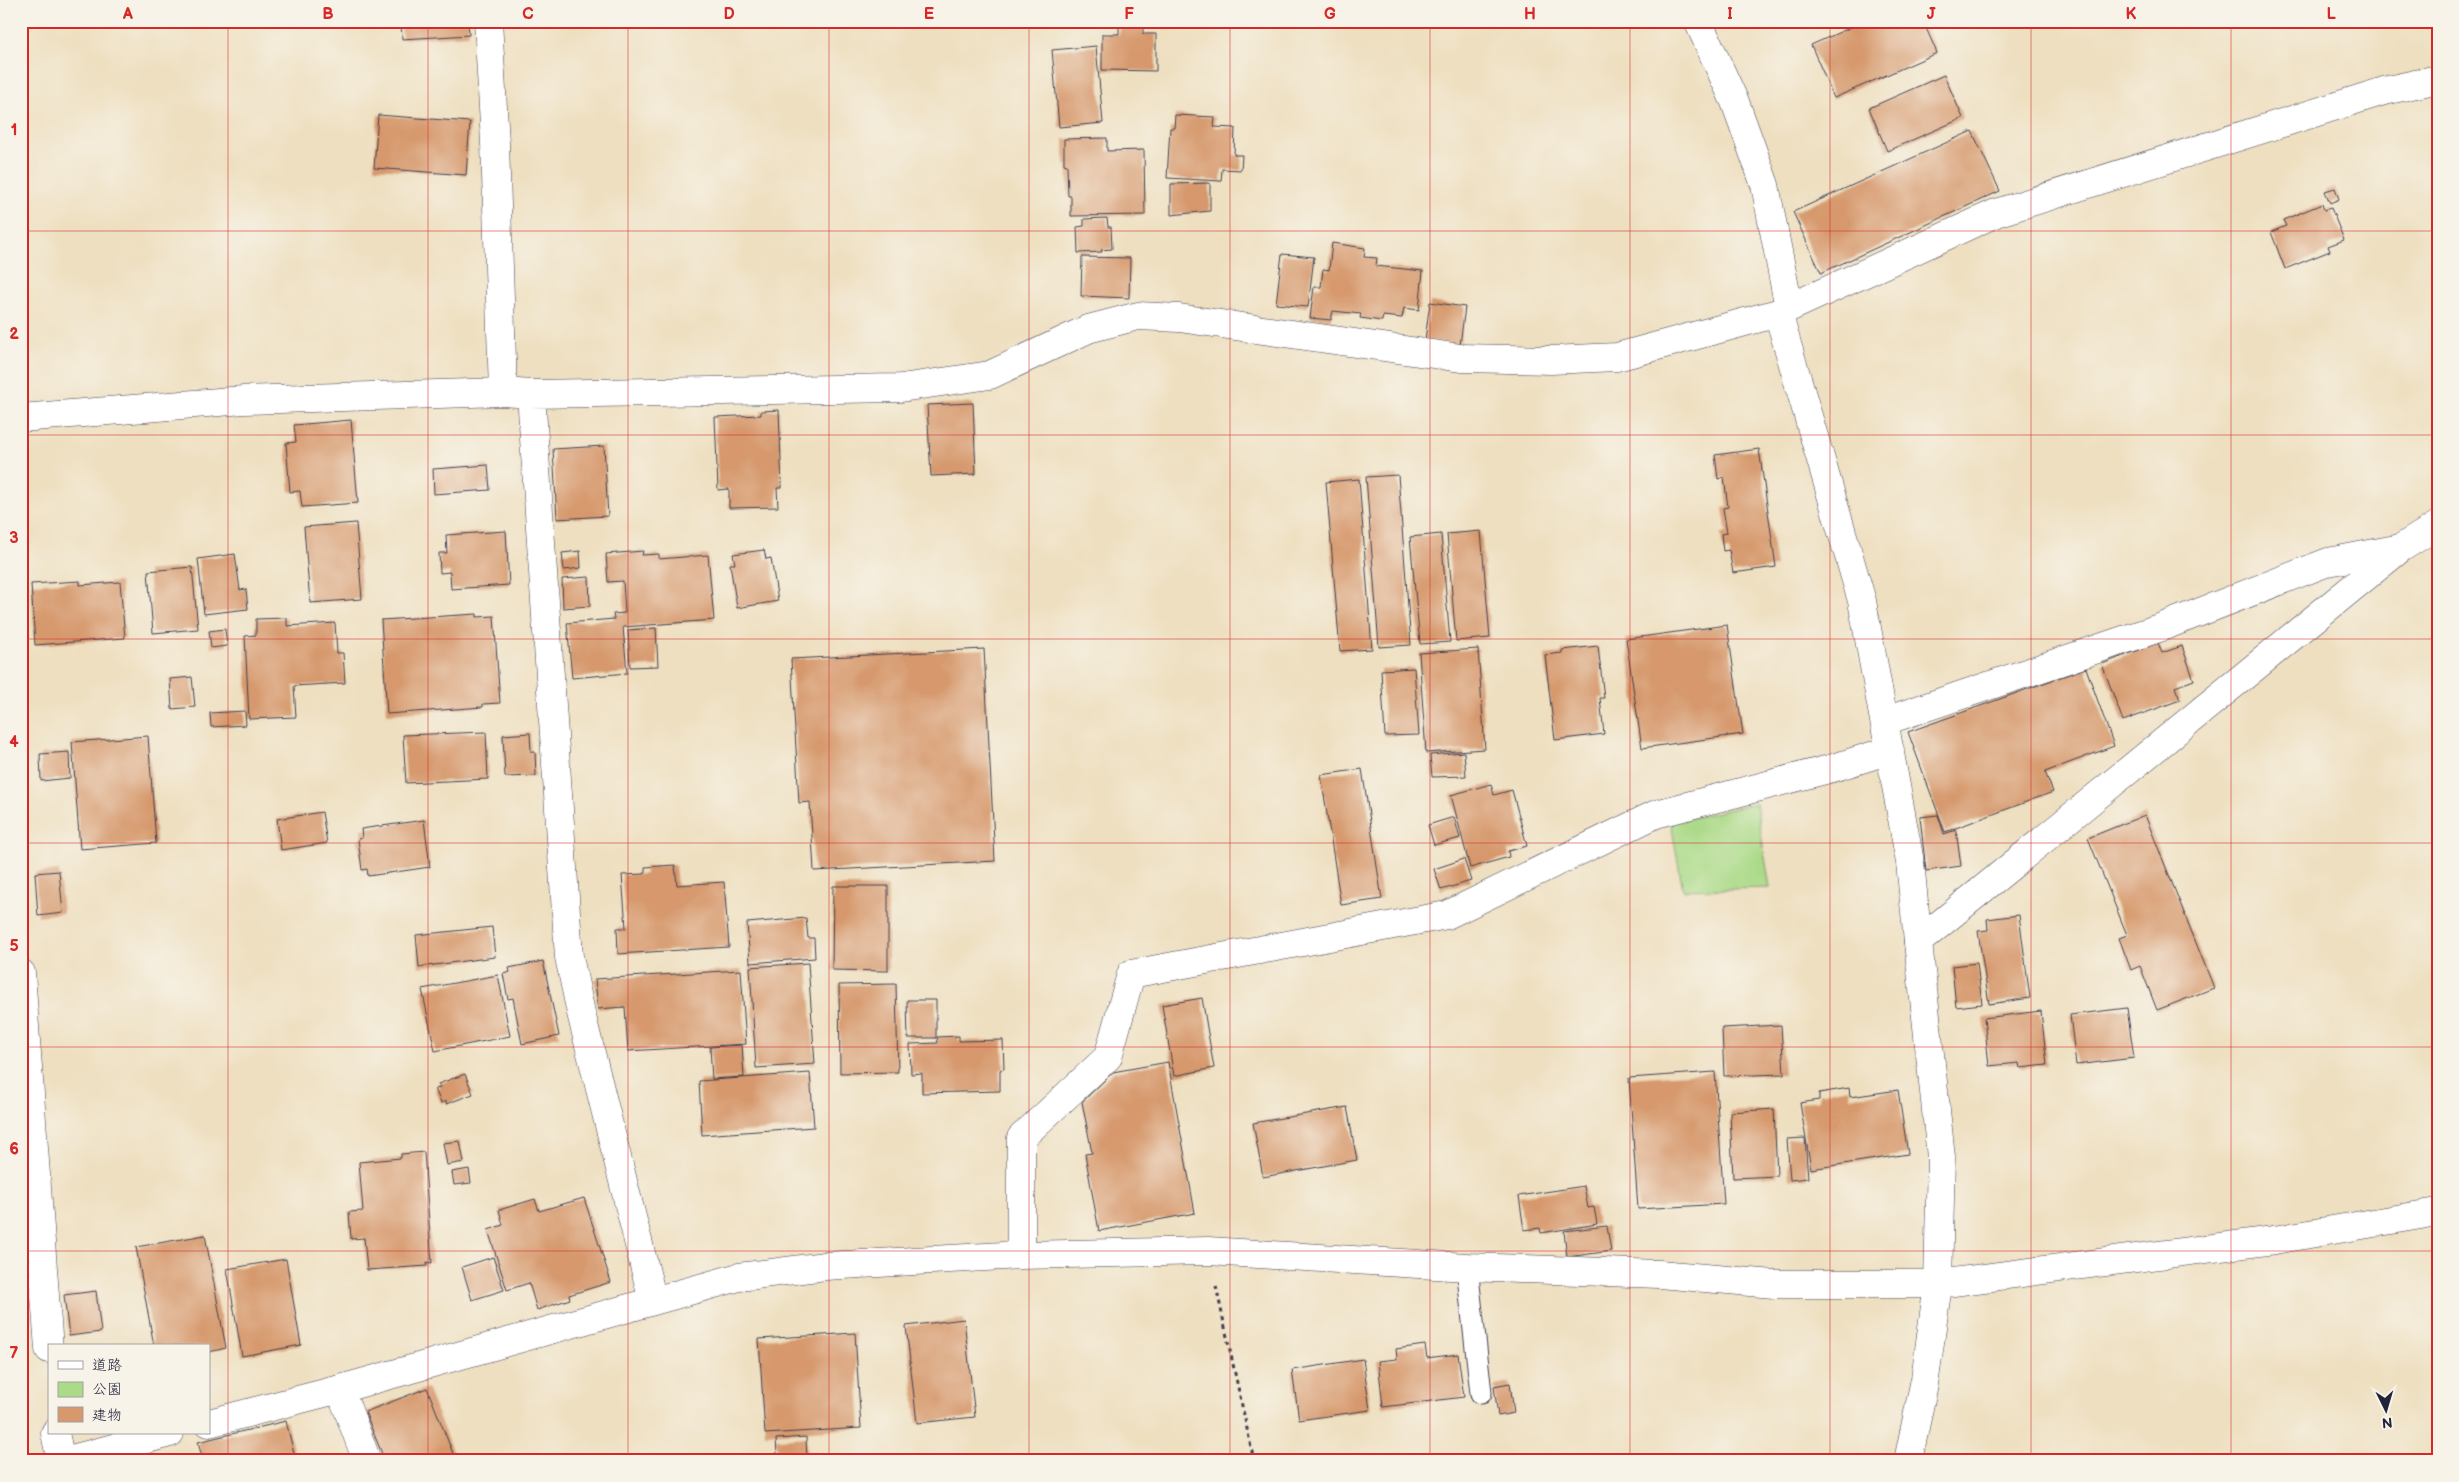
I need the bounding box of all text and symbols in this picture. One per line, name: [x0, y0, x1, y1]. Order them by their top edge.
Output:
text: A: [122, 5, 133, 24]
text: B: [322, 5, 334, 24]
text: C: [522, 5, 534, 24]
text: D: [723, 5, 735, 24]
text: E: [924, 5, 934, 24]
text: F: [1124, 5, 1134, 24]
text: G: [1324, 5, 1336, 24]
text: H: [1524, 5, 1536, 24]
text: I: [1727, 5, 1733, 24]
text: J: [1927, 5, 1936, 24]
text: K: [2126, 5, 2137, 24]
text: L: [2326, 5, 2336, 24]
text: 1: [11, 121, 17, 140]
text: 2: [9, 325, 19, 344]
text: 3: [9, 529, 19, 548]
text: 4: [9, 733, 19, 752]
text: 5: [9, 937, 19, 956]
text: 6: [9, 1140, 19, 1159]
text: 7: [10, 1344, 19, 1363]
legend: [48, 1344, 210, 1434]
text: 道路: [92, 1356, 122, 1375]
text: 公園: [92, 1380, 122, 1399]
north arrow: [2362, 1384, 2412, 1434]
text: 建物: [92, 1406, 122, 1425]
text: N: [2381, 1414, 2393, 1431]

